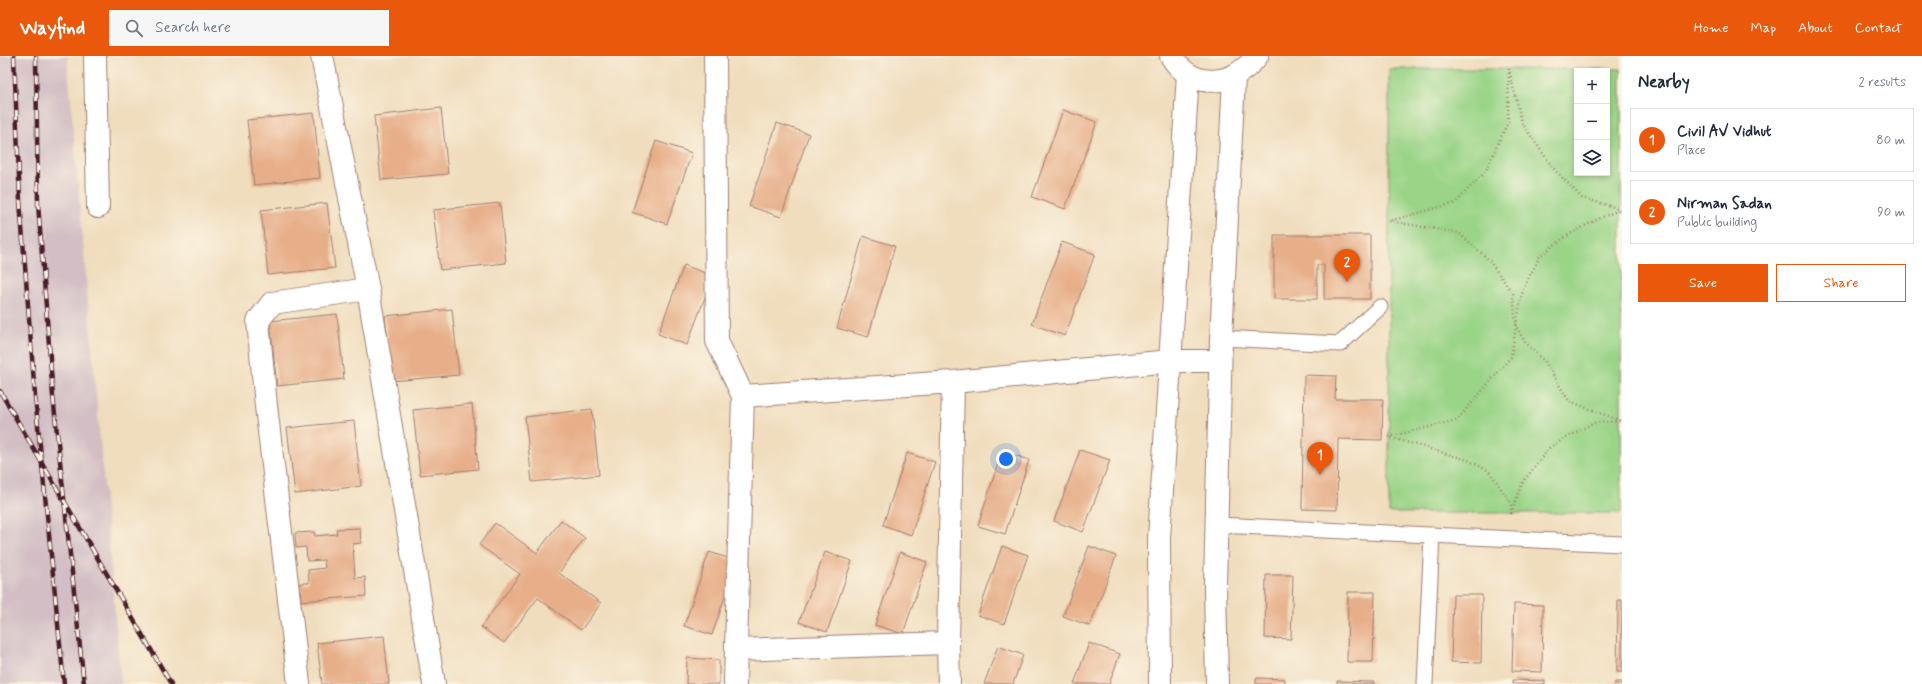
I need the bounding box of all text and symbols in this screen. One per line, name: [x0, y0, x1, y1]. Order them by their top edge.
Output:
search box: [109, 10, 389, 46]
text: Wayfind: [20, 16, 85, 41]
icon: search: [123, 17, 145, 39]
text: Search here: [155, 18, 231, 38]
text: Home: [1694, 19, 1728, 37]
text: Map: [1750, 19, 1776, 37]
text: About: [1798, 19, 1833, 37]
text: Contact: [1855, 19, 1902, 37]
map controls: [1574, 68, 1610, 176]
button: +: [1574, 68, 1610, 104]
text: Nearby: [1638, 71, 1690, 93]
text: 2 results: [1859, 74, 1906, 91]
button: −: [1574, 104, 1610, 140]
text: Civil AV Vidhut: [1677, 122, 1771, 142]
text: 1: [1649, 132, 1655, 149]
text: 80 m: [1876, 132, 1905, 149]
button: layers: [1574, 140, 1610, 176]
text: Place: [1677, 142, 1706, 159]
text: Nirman Sadan: [1677, 194, 1772, 214]
text: 2: [1649, 204, 1655, 221]
text: 90 m: [1877, 204, 1905, 221]
text: Public building: [1677, 214, 1757, 231]
pin: 2: [1334, 249, 1360, 282]
button: Save: [1638, 264, 1768, 302]
button: Share: [1776, 264, 1906, 302]
pin: 1: [1307, 442, 1333, 475]
your location: [996, 449, 1016, 469]

